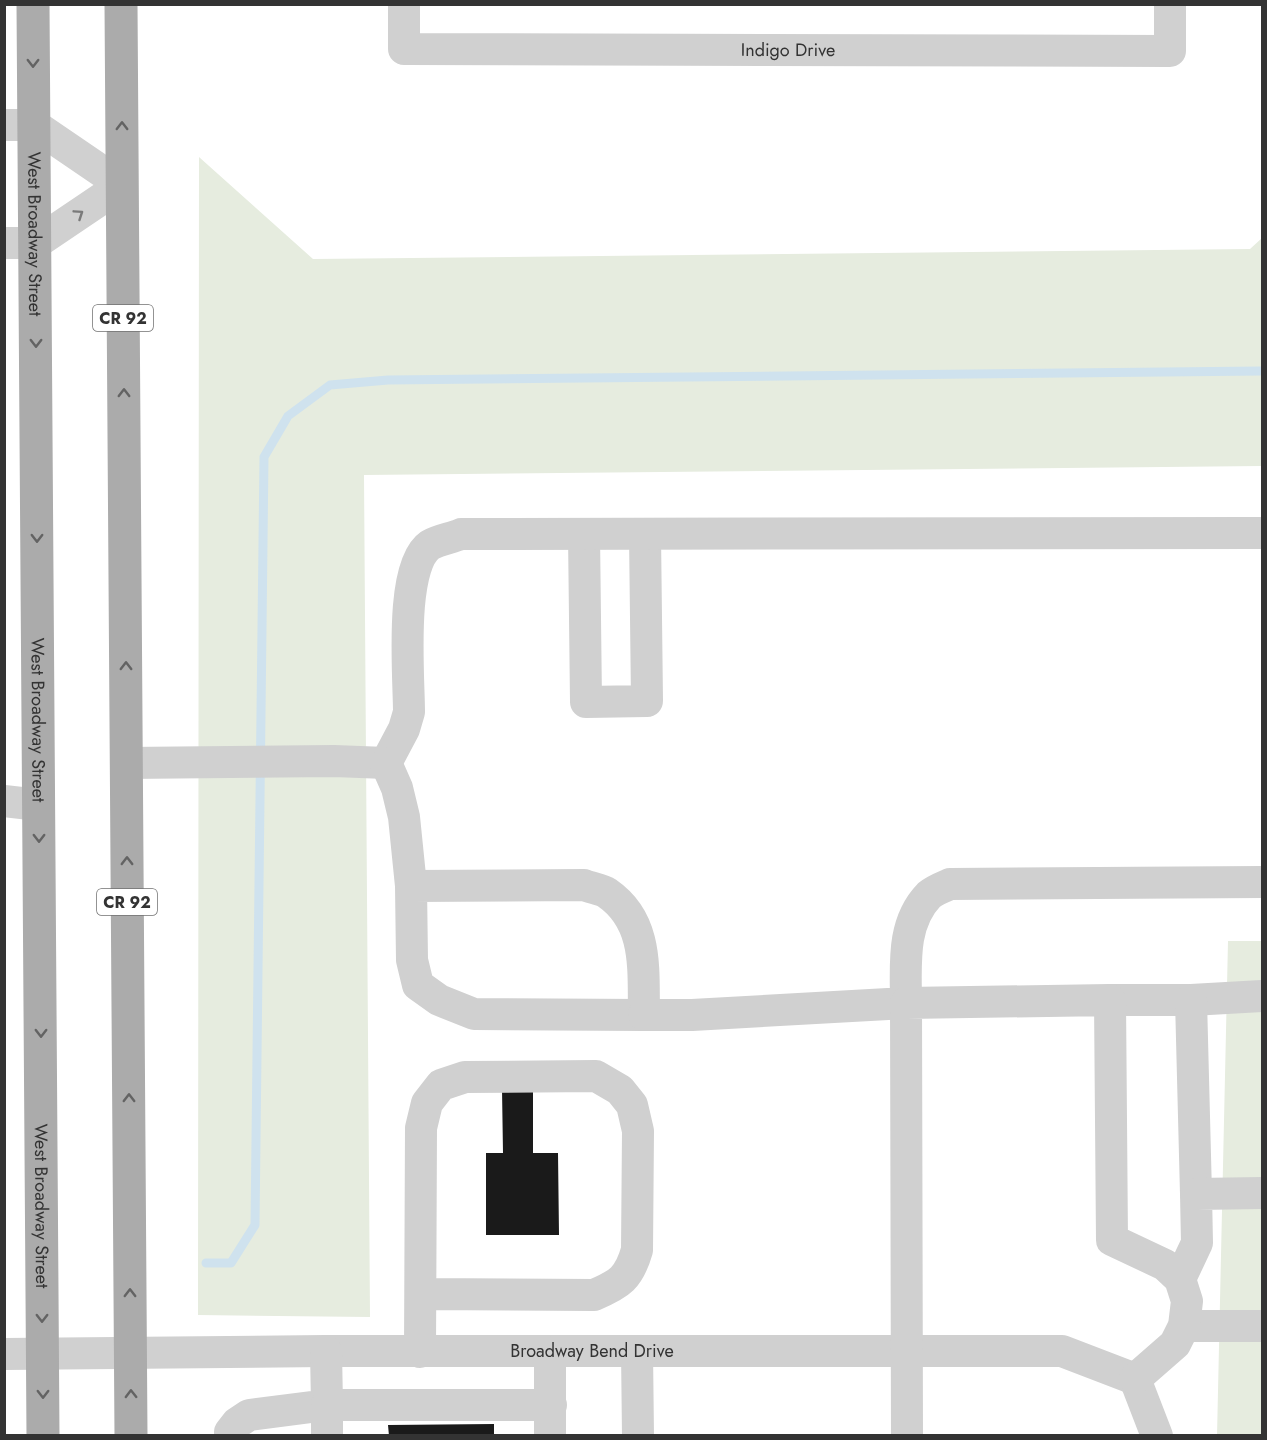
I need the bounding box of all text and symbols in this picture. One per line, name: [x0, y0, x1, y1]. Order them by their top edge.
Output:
street label: Indigo Drive: [741, 37, 835, 63]
one-way arrow: [27, 58, 39, 67]
one-way arrow: [116, 122, 128, 131]
street label: West Broadway Street: [21, 152, 48, 317]
one-way arrow: [72, 210, 83, 221]
road number: CR 92: [93, 305, 153, 331]
one-way arrow: [30, 339, 42, 348]
one-way arrow: [118, 389, 130, 398]
one-way arrow: [31, 534, 43, 543]
street label: West Broadway Street: [24, 638, 52, 803]
one-way arrow: [120, 662, 132, 671]
one-way arrow: [33, 834, 45, 843]
one-way arrow: [121, 857, 133, 866]
road number: CR 92: [97, 889, 157, 915]
one-way arrow: [34, 1029, 47, 1038]
one-way arrow: [122, 1094, 135, 1103]
street label: West Broadway Street: [28, 1124, 55, 1289]
one-way arrow: [124, 1289, 136, 1298]
one-way arrow: [36, 1313, 48, 1322]
street label: Broadway Bend Drive: [510, 1338, 674, 1364]
one-way arrow: [125, 1389, 137, 1398]
one-way arrow: [37, 1390, 49, 1399]

